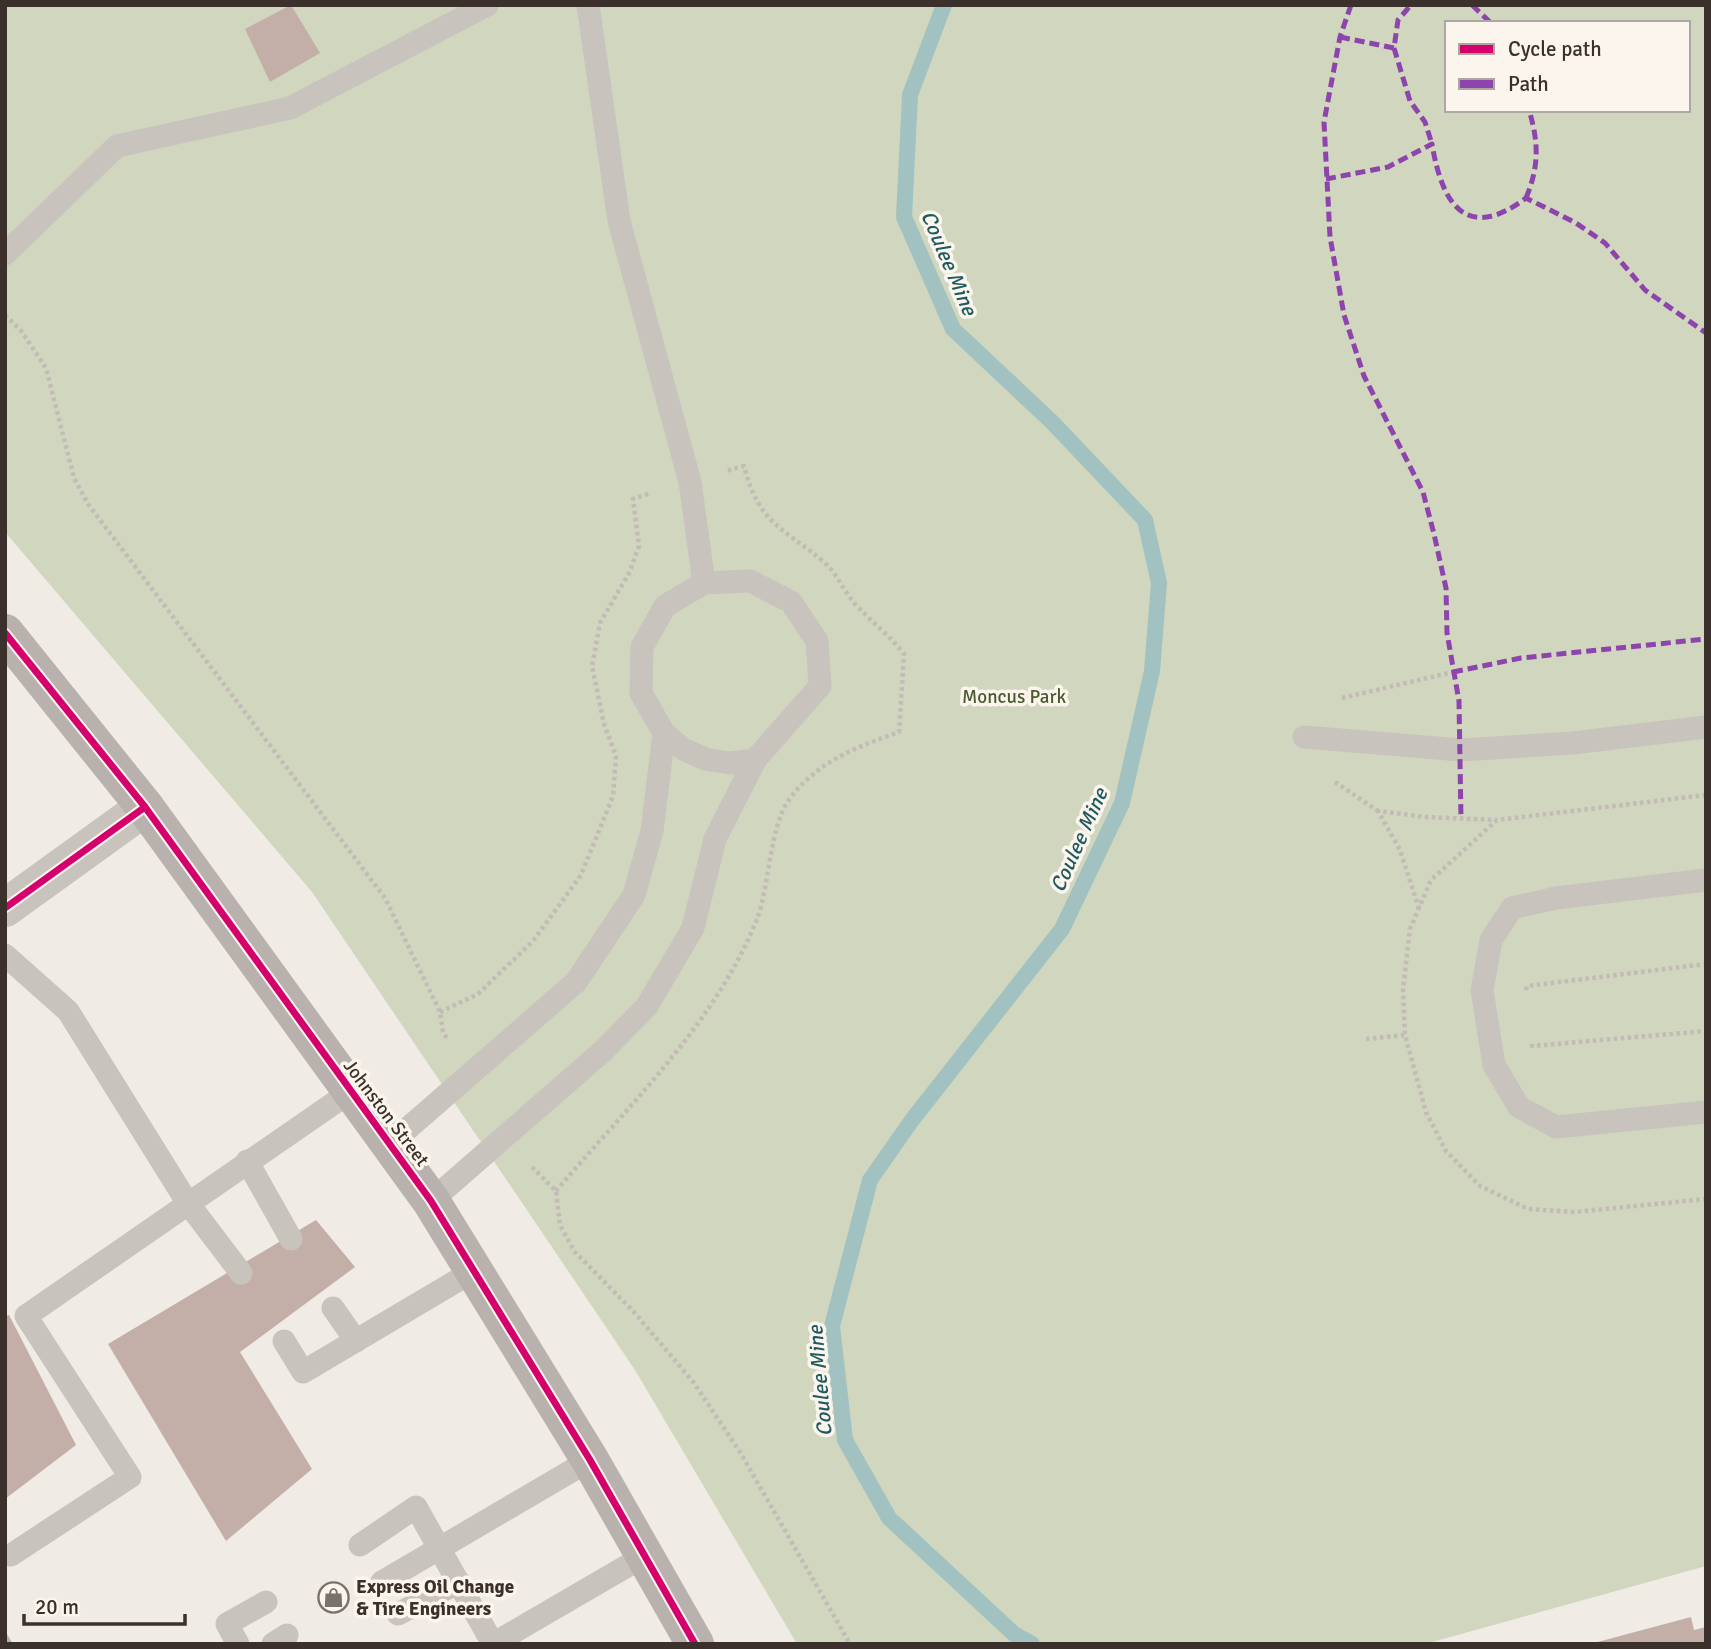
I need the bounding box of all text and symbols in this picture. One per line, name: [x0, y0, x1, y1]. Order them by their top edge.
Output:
legend: [1445, 21, 1690, 112]
text: Cycle path: [1508, 36, 1602, 62]
text: Path: [1508, 71, 1549, 97]
water label: Coulee Mine: [915, 207, 983, 321]
park label: Moncus Park: [962, 685, 1066, 709]
water label: Coulee Mine: [1045, 783, 1114, 896]
street label: Johnston Street: [338, 1055, 434, 1172]
water label: Coulee Mine: [802, 1323, 838, 1437]
place label: Express Oil Change & Tire Engineers: [356, 1575, 514, 1621]
shop icon: Express Oil Change & Tire Engineers: [316, 1581, 350, 1615]
scale bar: [24, 1582, 186, 1626]
text: 20 m: [35, 1594, 79, 1620]

